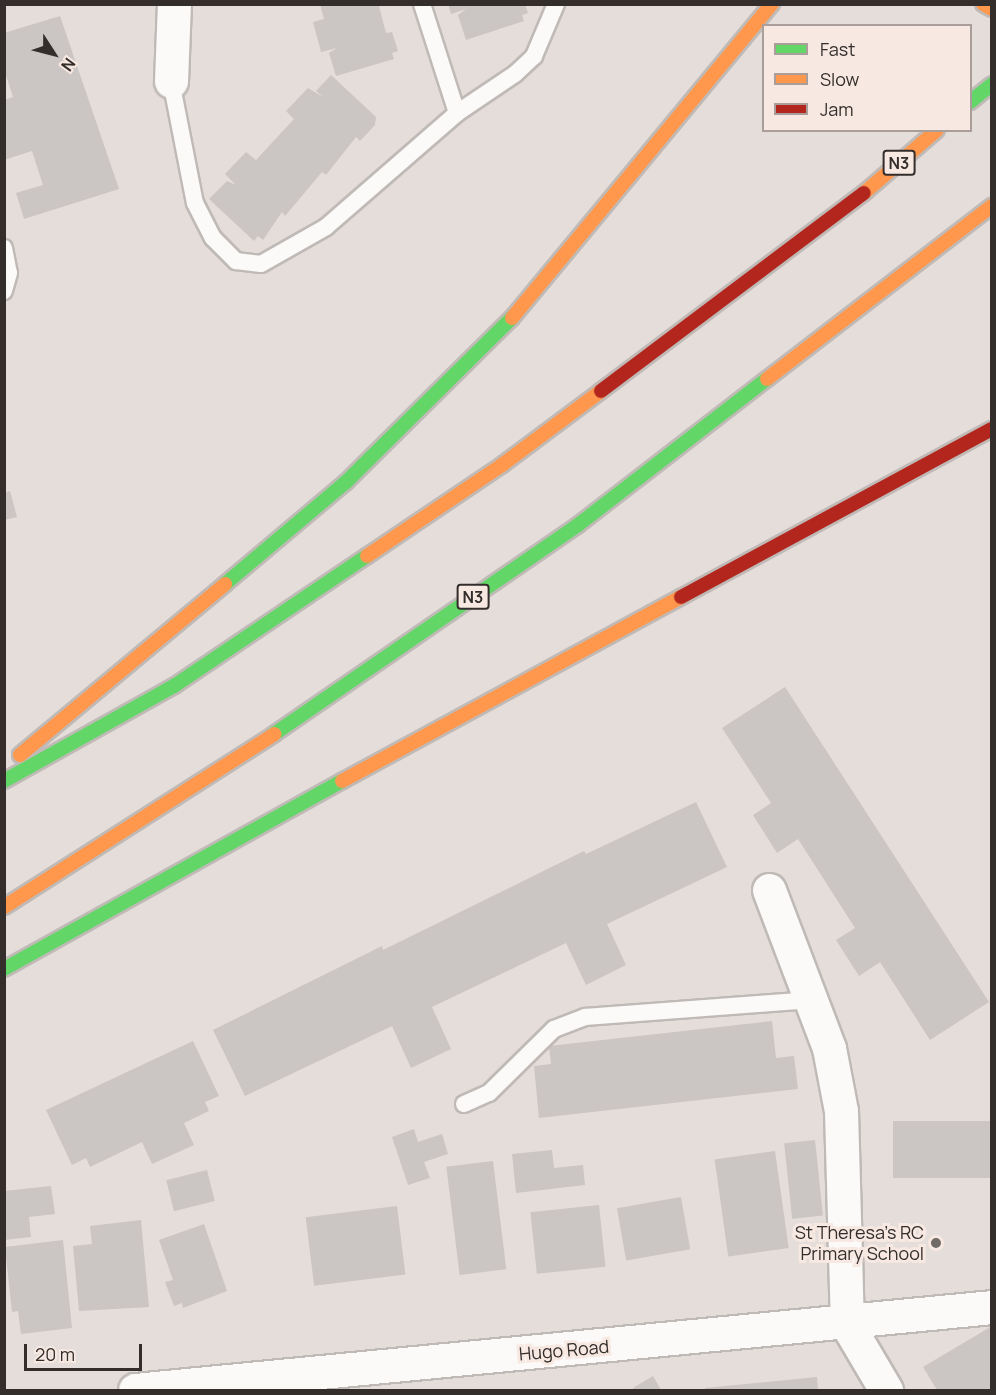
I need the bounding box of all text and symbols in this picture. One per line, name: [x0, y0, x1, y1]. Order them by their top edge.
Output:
north arrow: [24, 24, 84, 84]
legend: [762, 24, 972, 132]
text: Fast: [820, 37, 855, 61]
text: N: [56, 53, 81, 76]
text: Slow: [820, 67, 859, 91]
text: Jam: [820, 97, 854, 121]
road number: N3: [882, 150, 916, 176]
road number: N3: [456, 584, 490, 610]
place label: St Theresa's RC Primary School: [795, 1222, 924, 1264]
marker: St Theresa's RC Primary School: [929, 1236, 943, 1250]
scale bar: [27, 1332, 146, 1370]
street label: Hugo Road: [518, 1335, 610, 1365]
text: 20 m: [35, 1342, 75, 1366]

